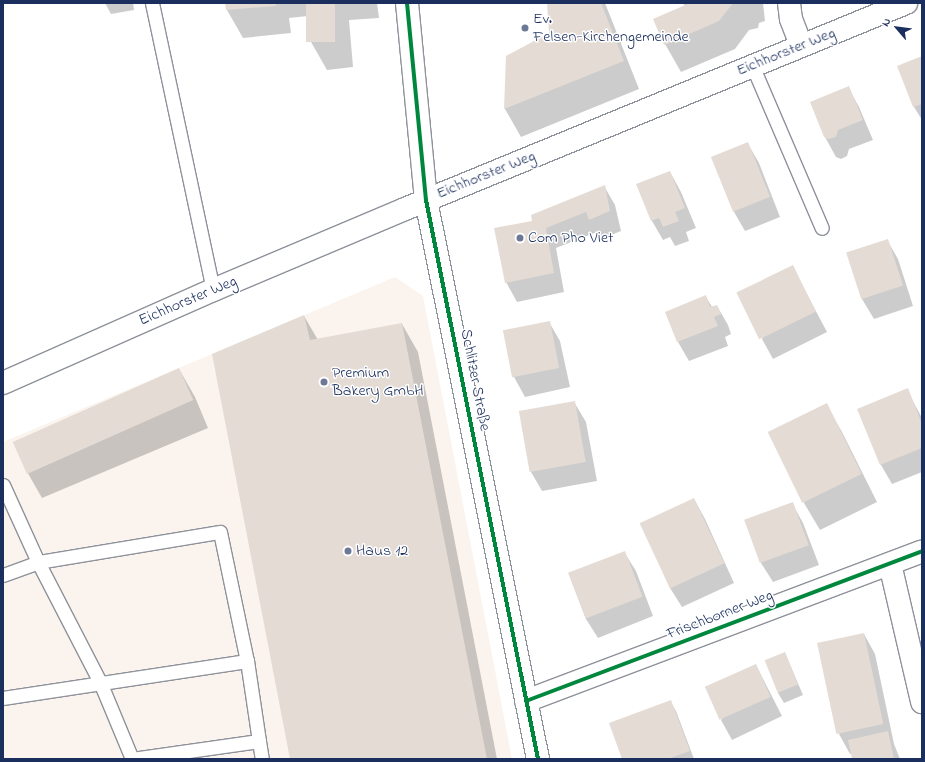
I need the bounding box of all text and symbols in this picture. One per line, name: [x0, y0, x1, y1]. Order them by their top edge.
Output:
north arrow: [877, 8, 917, 48]
place label: Ev. Felsen-Kirchengemeinde: [533, 9, 689, 47]
text: N: [878, 15, 895, 29]
marker: Ev. Felsen-Kirchengemeinde: [520, 23, 530, 33]
street label: Eichhorster Weg: [734, 24, 838, 80]
street label: Eichhorster Weg: [434, 147, 538, 203]
place label: Com Pho Viet: [528, 228, 613, 248]
marker: Com Pho Viet: [515, 233, 525, 243]
street label: Eichhorster Weg: [136, 272, 240, 330]
street label: Schlitzer Straße: [456, 327, 494, 433]
place label: Premium Bakery GmbH: [332, 363, 424, 401]
marker: Premium Bakery GmbH: [319, 377, 329, 387]
place label: Haus 12: [356, 541, 408, 561]
marker: Haus 12: [343, 546, 353, 556]
street label: Frischborner Weg: [664, 586, 776, 644]

